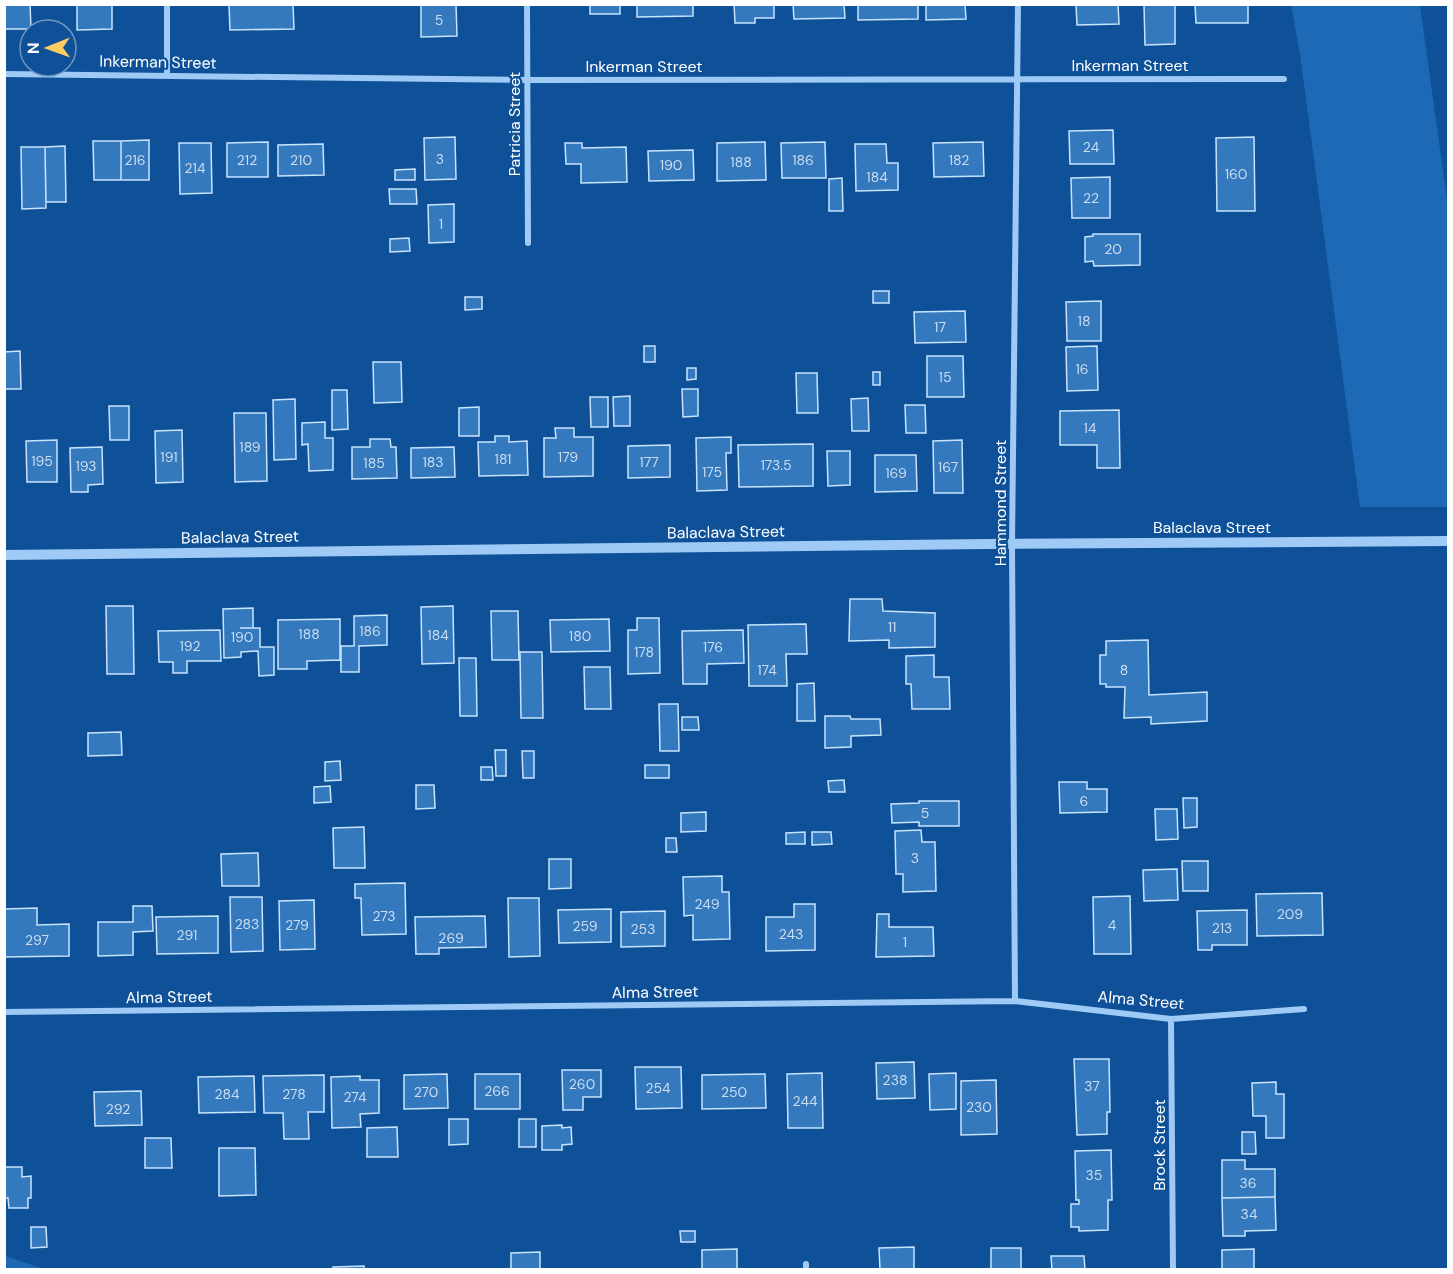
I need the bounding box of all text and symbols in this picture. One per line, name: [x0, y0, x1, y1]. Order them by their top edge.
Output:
house number: 5: [435, 11, 443, 29]
north arrow: [18, 18, 78, 78]
text: N: [23, 42, 44, 54]
street label: Inkerman Street: [99, 50, 217, 74]
street label: Inkerman Street: [1071, 55, 1189, 76]
street label: Inkerman Street: [585, 56, 703, 77]
street label: Patricia Street: [504, 72, 525, 176]
house number: 24: [1083, 138, 1100, 156]
house number: 3: [436, 150, 444, 168]
house number: 216: [124, 151, 146, 169]
house number: 212: [237, 151, 257, 169]
house number: 210: [290, 151, 312, 169]
house number: 186: [792, 151, 814, 169]
house number: 182: [949, 151, 969, 169]
house number: 188: [730, 153, 752, 171]
house number: 190: [660, 156, 682, 174]
house number: 214: [185, 159, 206, 177]
house number: 160: [1225, 165, 1247, 183]
house number: 184: [866, 168, 888, 186]
house number: 22: [1083, 189, 1099, 207]
house number: 1: [439, 215, 443, 233]
house number: 20: [1104, 240, 1122, 258]
house number: 18: [1078, 312, 1090, 330]
house number: 17: [934, 318, 946, 336]
house number: 16: [1075, 360, 1089, 378]
house number: 15: [939, 368, 951, 386]
house number: 14: [1084, 419, 1097, 437]
house number: 189: [239, 438, 261, 456]
street label: Hammond Street: [990, 440, 1011, 566]
house number: 191: [160, 448, 178, 466]
house number: 179: [558, 448, 578, 466]
house number: 181: [495, 450, 511, 468]
house number: 195: [31, 452, 53, 470]
house number: 183: [422, 453, 444, 471]
house number: 177: [639, 453, 659, 471]
house number: 185: [363, 454, 385, 472]
house number: 173.5: [760, 456, 792, 474]
house number: 193: [75, 457, 97, 475]
house number: 167: [938, 458, 958, 476]
house number: 175: [702, 463, 722, 481]
house number: 169: [885, 464, 907, 482]
street label: Balaclava Street: [1153, 517, 1271, 538]
street label: Balaclava Street: [667, 520, 785, 544]
street label: Balaclava Street: [181, 525, 299, 549]
house number: 11: [888, 618, 896, 636]
house number: 186: [359, 622, 381, 640]
house number: 188: [298, 625, 320, 643]
house number: 184: [427, 626, 449, 644]
house number: 180: [569, 627, 591, 645]
house number: 190: [231, 628, 253, 646]
house number: 192: [180, 637, 201, 655]
house number: 176: [703, 638, 723, 656]
house number: 178: [634, 643, 654, 661]
house number: 174: [757, 661, 777, 679]
house number: 8: [1120, 661, 1128, 679]
house number: 6: [1080, 792, 1088, 810]
house number: 5: [921, 804, 929, 822]
house number: 3: [911, 849, 919, 867]
house number: 249: [694, 895, 720, 913]
house number: 209: [1277, 905, 1303, 923]
house number: 273: [372, 907, 396, 925]
house number: 283: [235, 915, 259, 933]
house number: 279: [285, 916, 309, 934]
house number: 4: [1108, 916, 1117, 934]
house number: 259: [573, 917, 598, 935]
house number: 213: [1212, 919, 1232, 937]
house number: 253: [631, 920, 655, 938]
house number: 243: [779, 925, 803, 943]
house number: 291: [177, 926, 197, 944]
house number: 269: [438, 929, 464, 947]
house number: 297: [25, 931, 49, 949]
house number: 1: [903, 933, 907, 951]
street label: Alma Street: [611, 981, 699, 1003]
street label: Alma Street: [125, 986, 213, 1008]
street label: Alma Street: [1097, 986, 1185, 1014]
house number: 238: [883, 1071, 907, 1089]
house number: 260: [569, 1075, 595, 1093]
house number: 37: [1084, 1077, 1100, 1095]
house number: 254: [645, 1079, 671, 1097]
house number: 266: [484, 1082, 510, 1100]
house number: 270: [414, 1083, 438, 1101]
house number: 250: [721, 1083, 747, 1101]
house number: 284: [215, 1085, 240, 1103]
house number: 278: [282, 1085, 306, 1103]
house number: 274: [344, 1088, 367, 1106]
house number: 244: [793, 1092, 818, 1110]
house number: 230: [966, 1098, 992, 1116]
street label: Brock Street: [1149, 1099, 1170, 1191]
house number: 292: [106, 1100, 130, 1118]
house number: 35: [1086, 1166, 1102, 1184]
house number: 36: [1239, 1174, 1257, 1192]
house number: 34: [1241, 1205, 1258, 1223]

